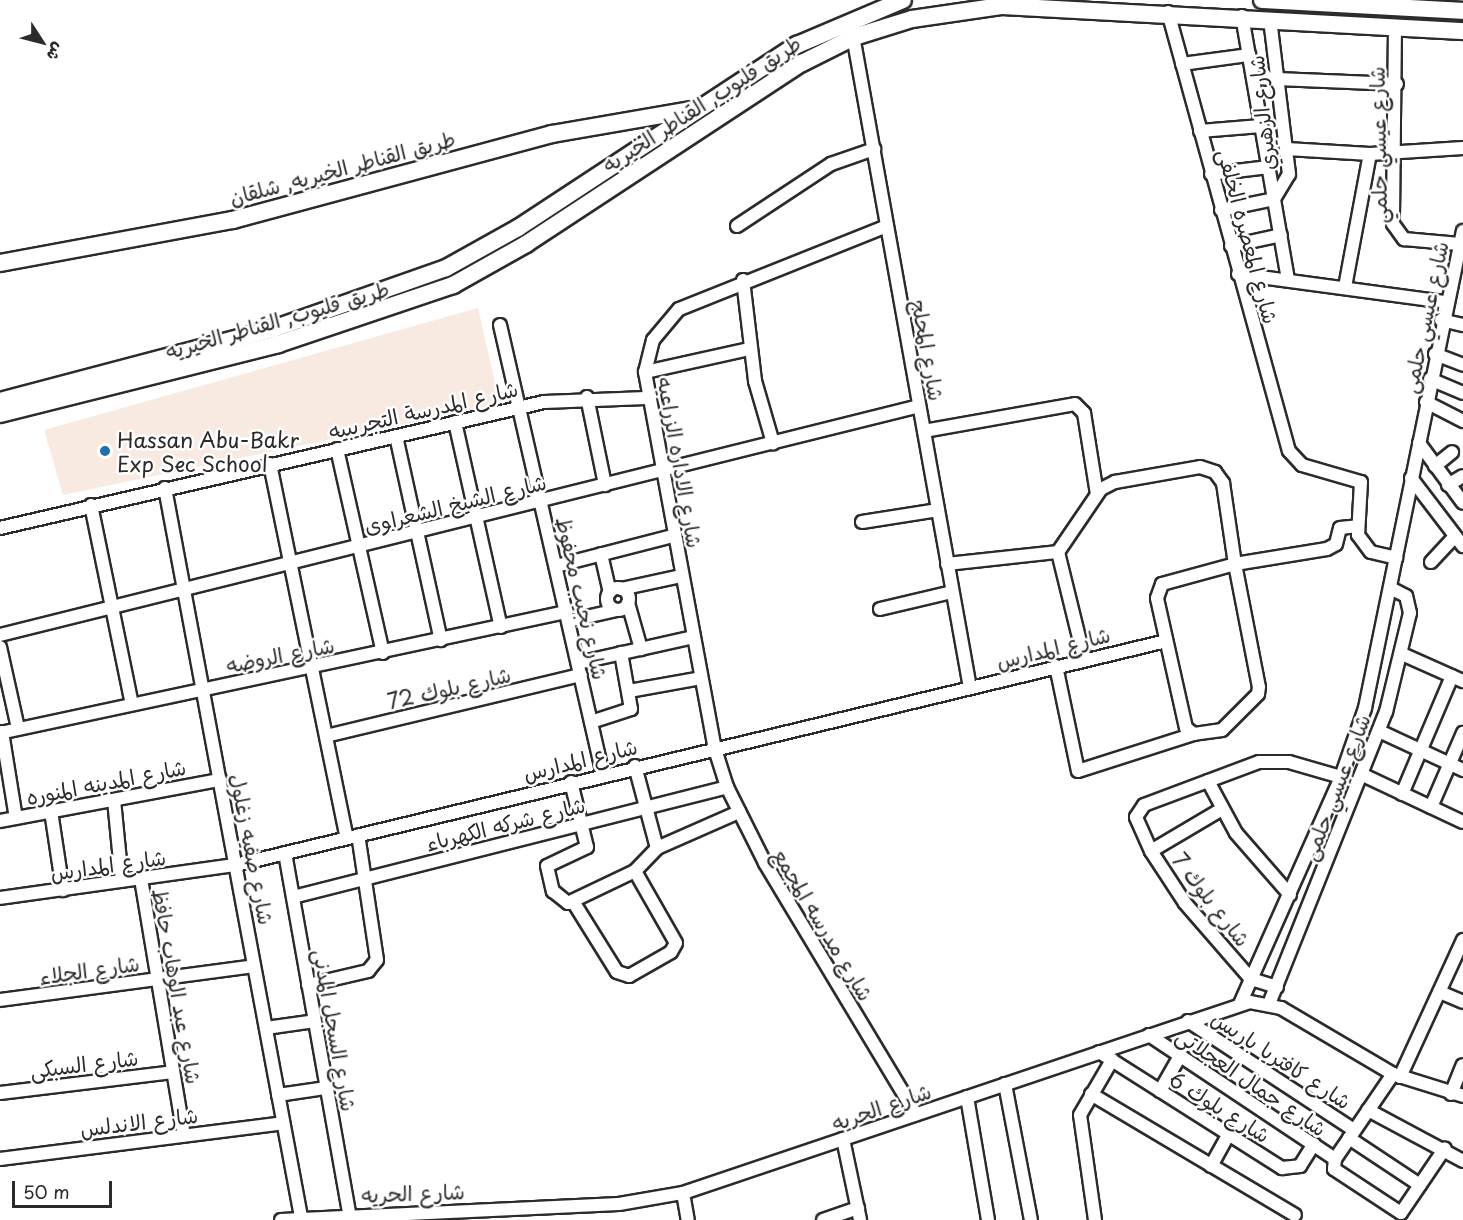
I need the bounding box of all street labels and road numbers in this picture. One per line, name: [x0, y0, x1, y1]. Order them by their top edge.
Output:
street label: طريق قليوب, القناطر الخيريه: [597, 29, 805, 177]
street label: شارع الزهيري: [1242, 54, 1280, 172]
street label: شارع عيسي حلمي: [1363, 66, 1391, 224]
street label: طريق القناطر الخيريه, شلقان: [226, 125, 458, 209]
street label: شارع المعصره الخلفى: [1214, 146, 1284, 326]
street label: شارع عيسي حلمى: [1396, 239, 1452, 395]
street label: طريق قليوب, القناطر الخيريه: [162, 275, 392, 363]
street label: شارع المحلج: [908, 297, 950, 403]
street label: شارع الاداره الزراعيه: [654, 374, 708, 550]
street label: شارع المدرسة التجريبيه: [326, 375, 520, 443]
street label: شارع الشيخ الشعراوى: [361, 468, 549, 538]
street label: شارع نجيب محفوظ: [552, 514, 614, 682]
street label: شارع المدارس: [993, 621, 1113, 673]
street label: شارع الروضه: [224, 631, 336, 677]
street label: شارع بلوك 72: [385, 661, 513, 713]
street label: شارع عيسي حلمى: [1295, 710, 1375, 864]
street label: شارع المدارس: [520, 733, 640, 785]
street label: شارع المدينه المنوره: [24, 753, 188, 809]
street label: شارع صفيه زغلول: [226, 771, 280, 927]
street label: شارع شركه الكهرباء: [423, 791, 587, 855]
street label: شارع المدارس: [49, 843, 167, 885]
street label: شارع مدرسه المجمع: [769, 843, 879, 1005]
street label: شارع بلوك 7: [1168, 847, 1256, 951]
street label: شارع عبد الوهاب حافظ: [148, 886, 208, 1086]
street label: شارع السجل المدنى: [309, 947, 363, 1113]
street label: شارع الجلاء: [37, 949, 141, 989]
street label: شارع كافتريا باريس: [1208, 1005, 1356, 1113]
street label: شارع جمال العجلاتى: [1172, 1021, 1332, 1141]
street label: شارع السبكى: [28, 1044, 140, 1082]
street label: شارع بلوك 6: [1165, 1065, 1275, 1147]
street label: شارع الحريه: [828, 1077, 934, 1135]
street label: شارع الاندلس: [79, 1101, 199, 1141]
street label: شارع الحريه: [361, 1178, 465, 1206]

